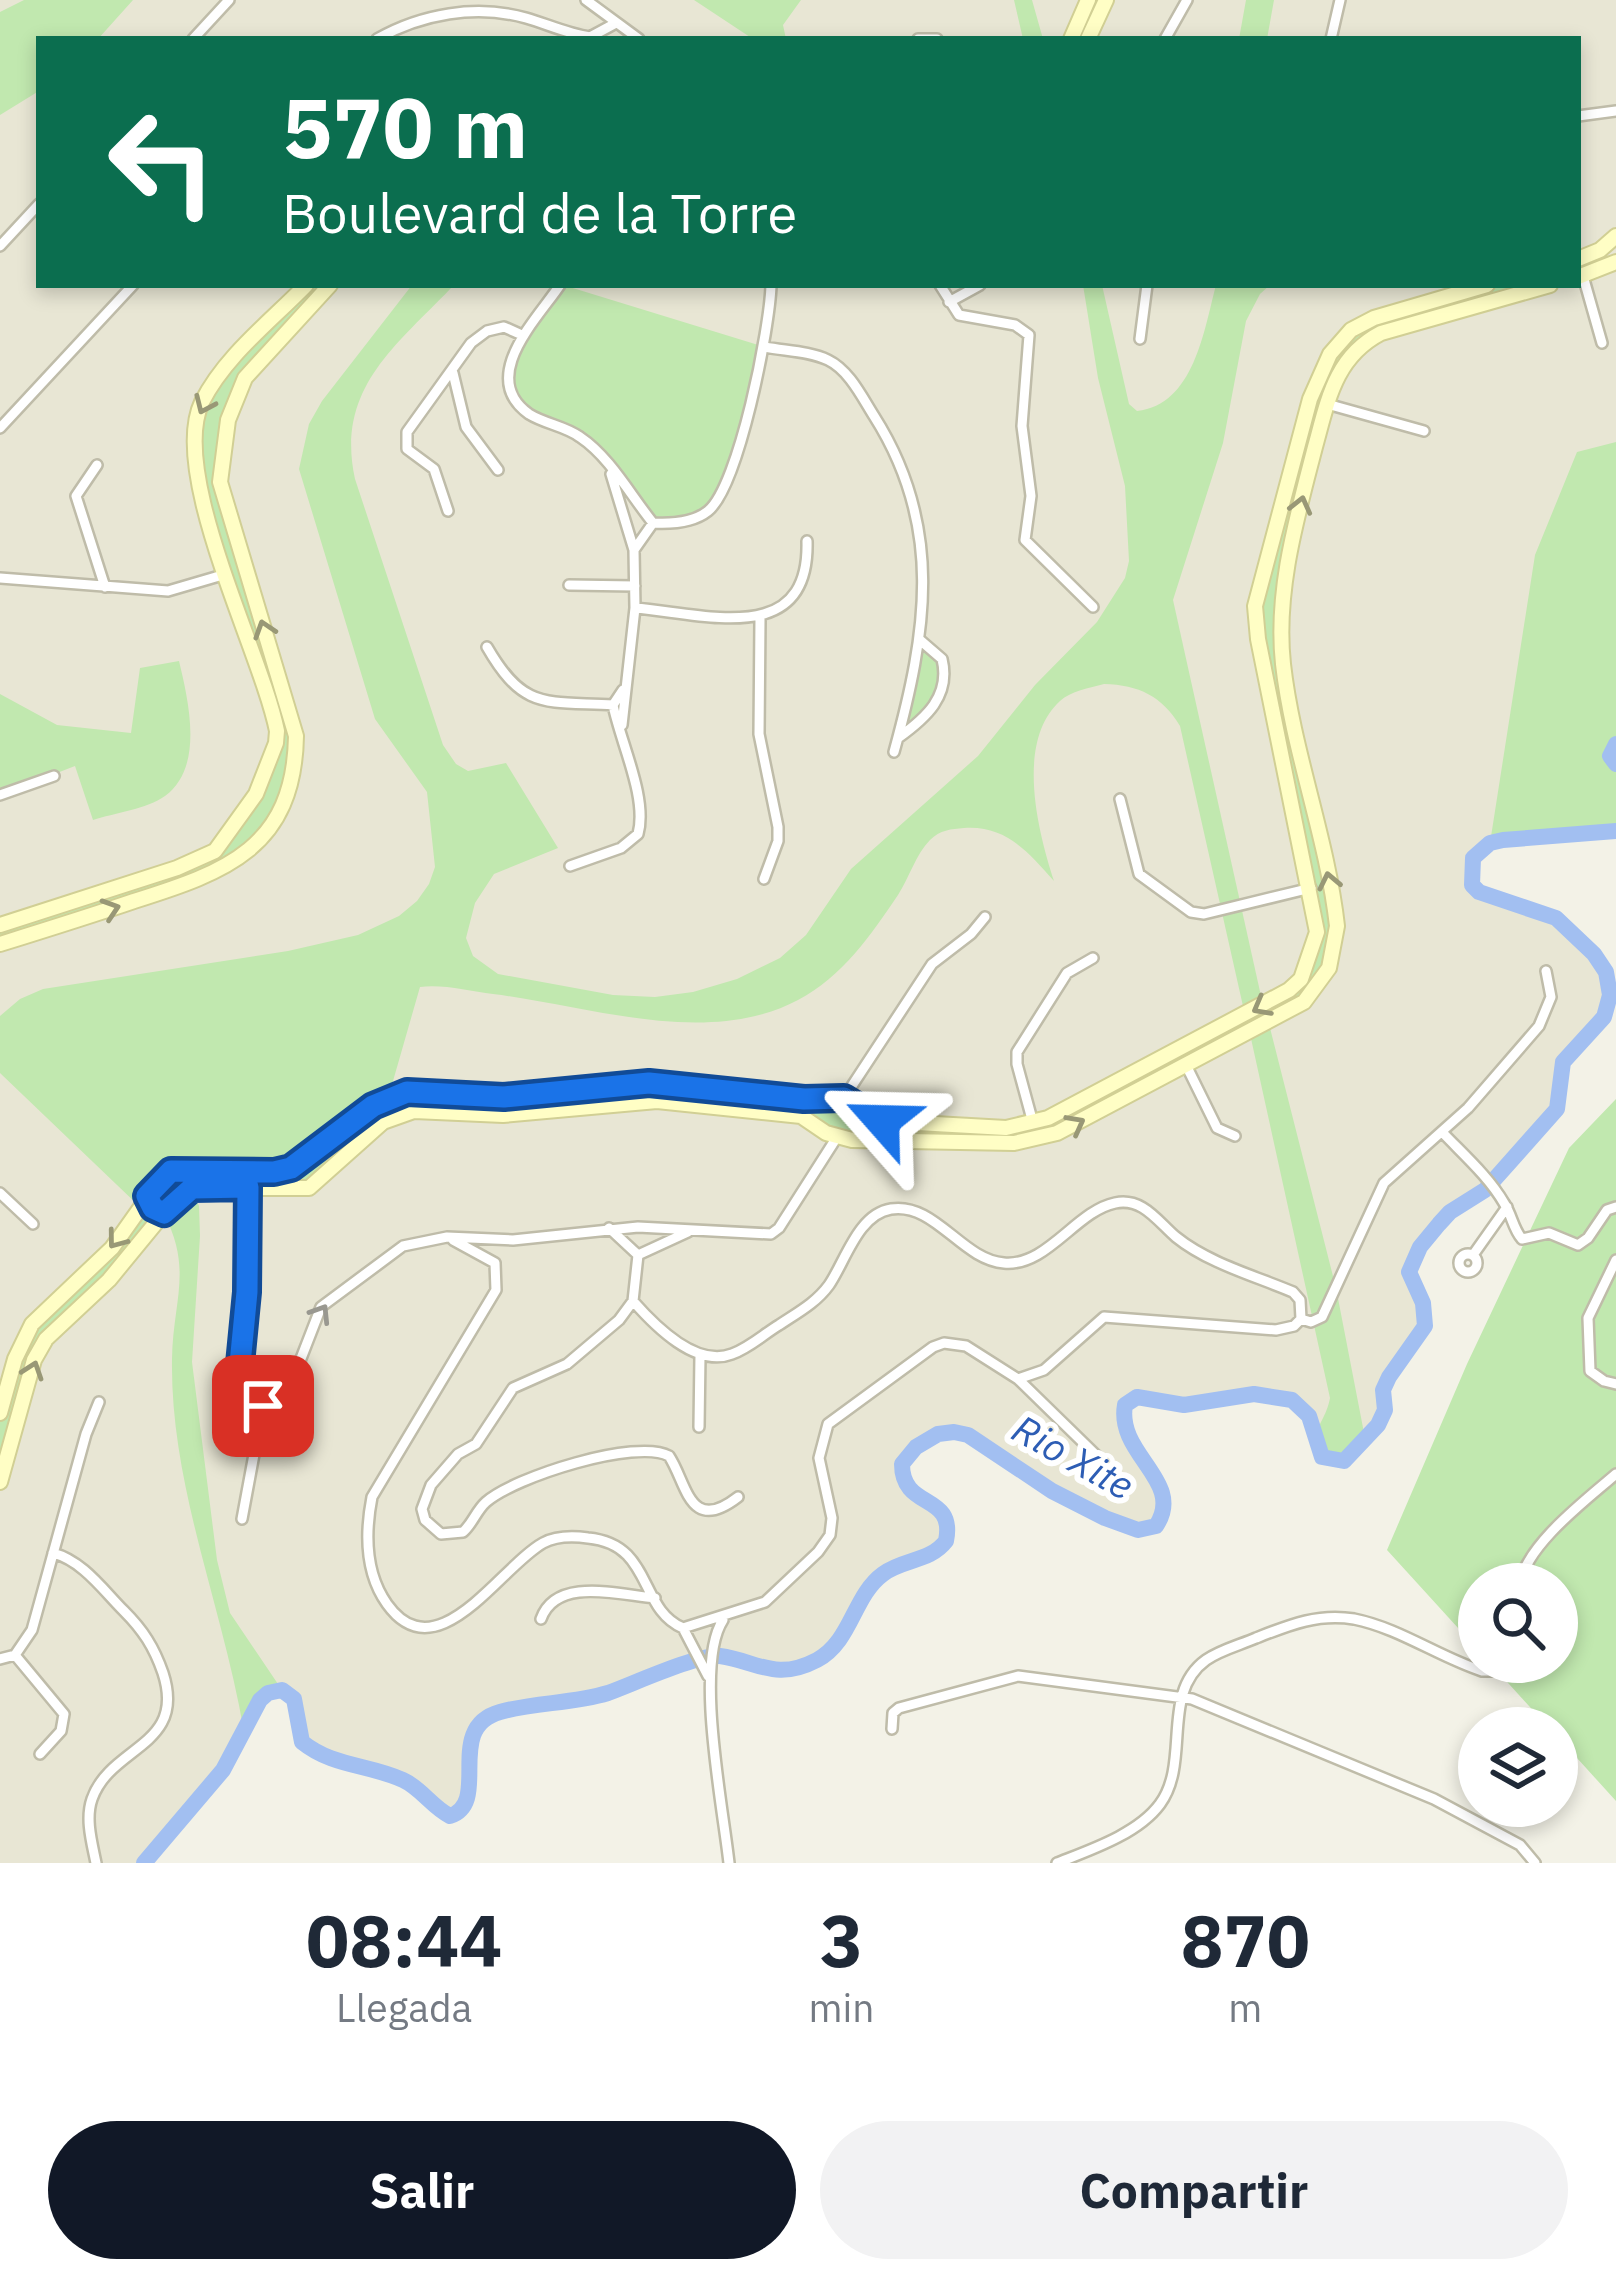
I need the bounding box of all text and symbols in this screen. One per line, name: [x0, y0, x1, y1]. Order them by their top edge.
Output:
text: 570 m: [282, 72, 528, 181]
icon: left: [84, 84, 240, 240]
text: Boulevard de la Torre: [282, 178, 797, 248]
one-way arrow: [194, 393, 218, 414]
one-way arrow: [1287, 496, 1312, 516]
one-way arrow: [253, 619, 278, 640]
one-way arrow: [1317, 871, 1343, 891]
one-way arrow: [100, 898, 121, 923]
one-way arrow: [1253, 993, 1274, 1016]
position arrow: [819, 1058, 945, 1184]
one-way arrow: [1063, 1115, 1084, 1138]
one-way arrow: [109, 1226, 131, 1248]
one-way arrow: [307, 1304, 329, 1326]
pin: [212, 1355, 314, 1457]
one-way arrow: [19, 1361, 43, 1382]
icon: arrive: [230, 1373, 296, 1439]
water label: Rio Xite: [1004, 1402, 1143, 1511]
map controls: [1458, 1563, 1578, 1827]
button: search: [1458, 1563, 1578, 1683]
button: layers: [1458, 1707, 1578, 1827]
text: 08:44: [306, 1893, 503, 1987]
text: 3: [820, 1893, 863, 1987]
text: 870: [1180, 1893, 1310, 1987]
text: Llegada: [336, 1982, 472, 2033]
text: min: [809, 1982, 874, 2033]
text: m: [1228, 1982, 1262, 2033]
button: Salir: [48, 2121, 796, 2259]
button: Compartir: [820, 2121, 1568, 2259]

